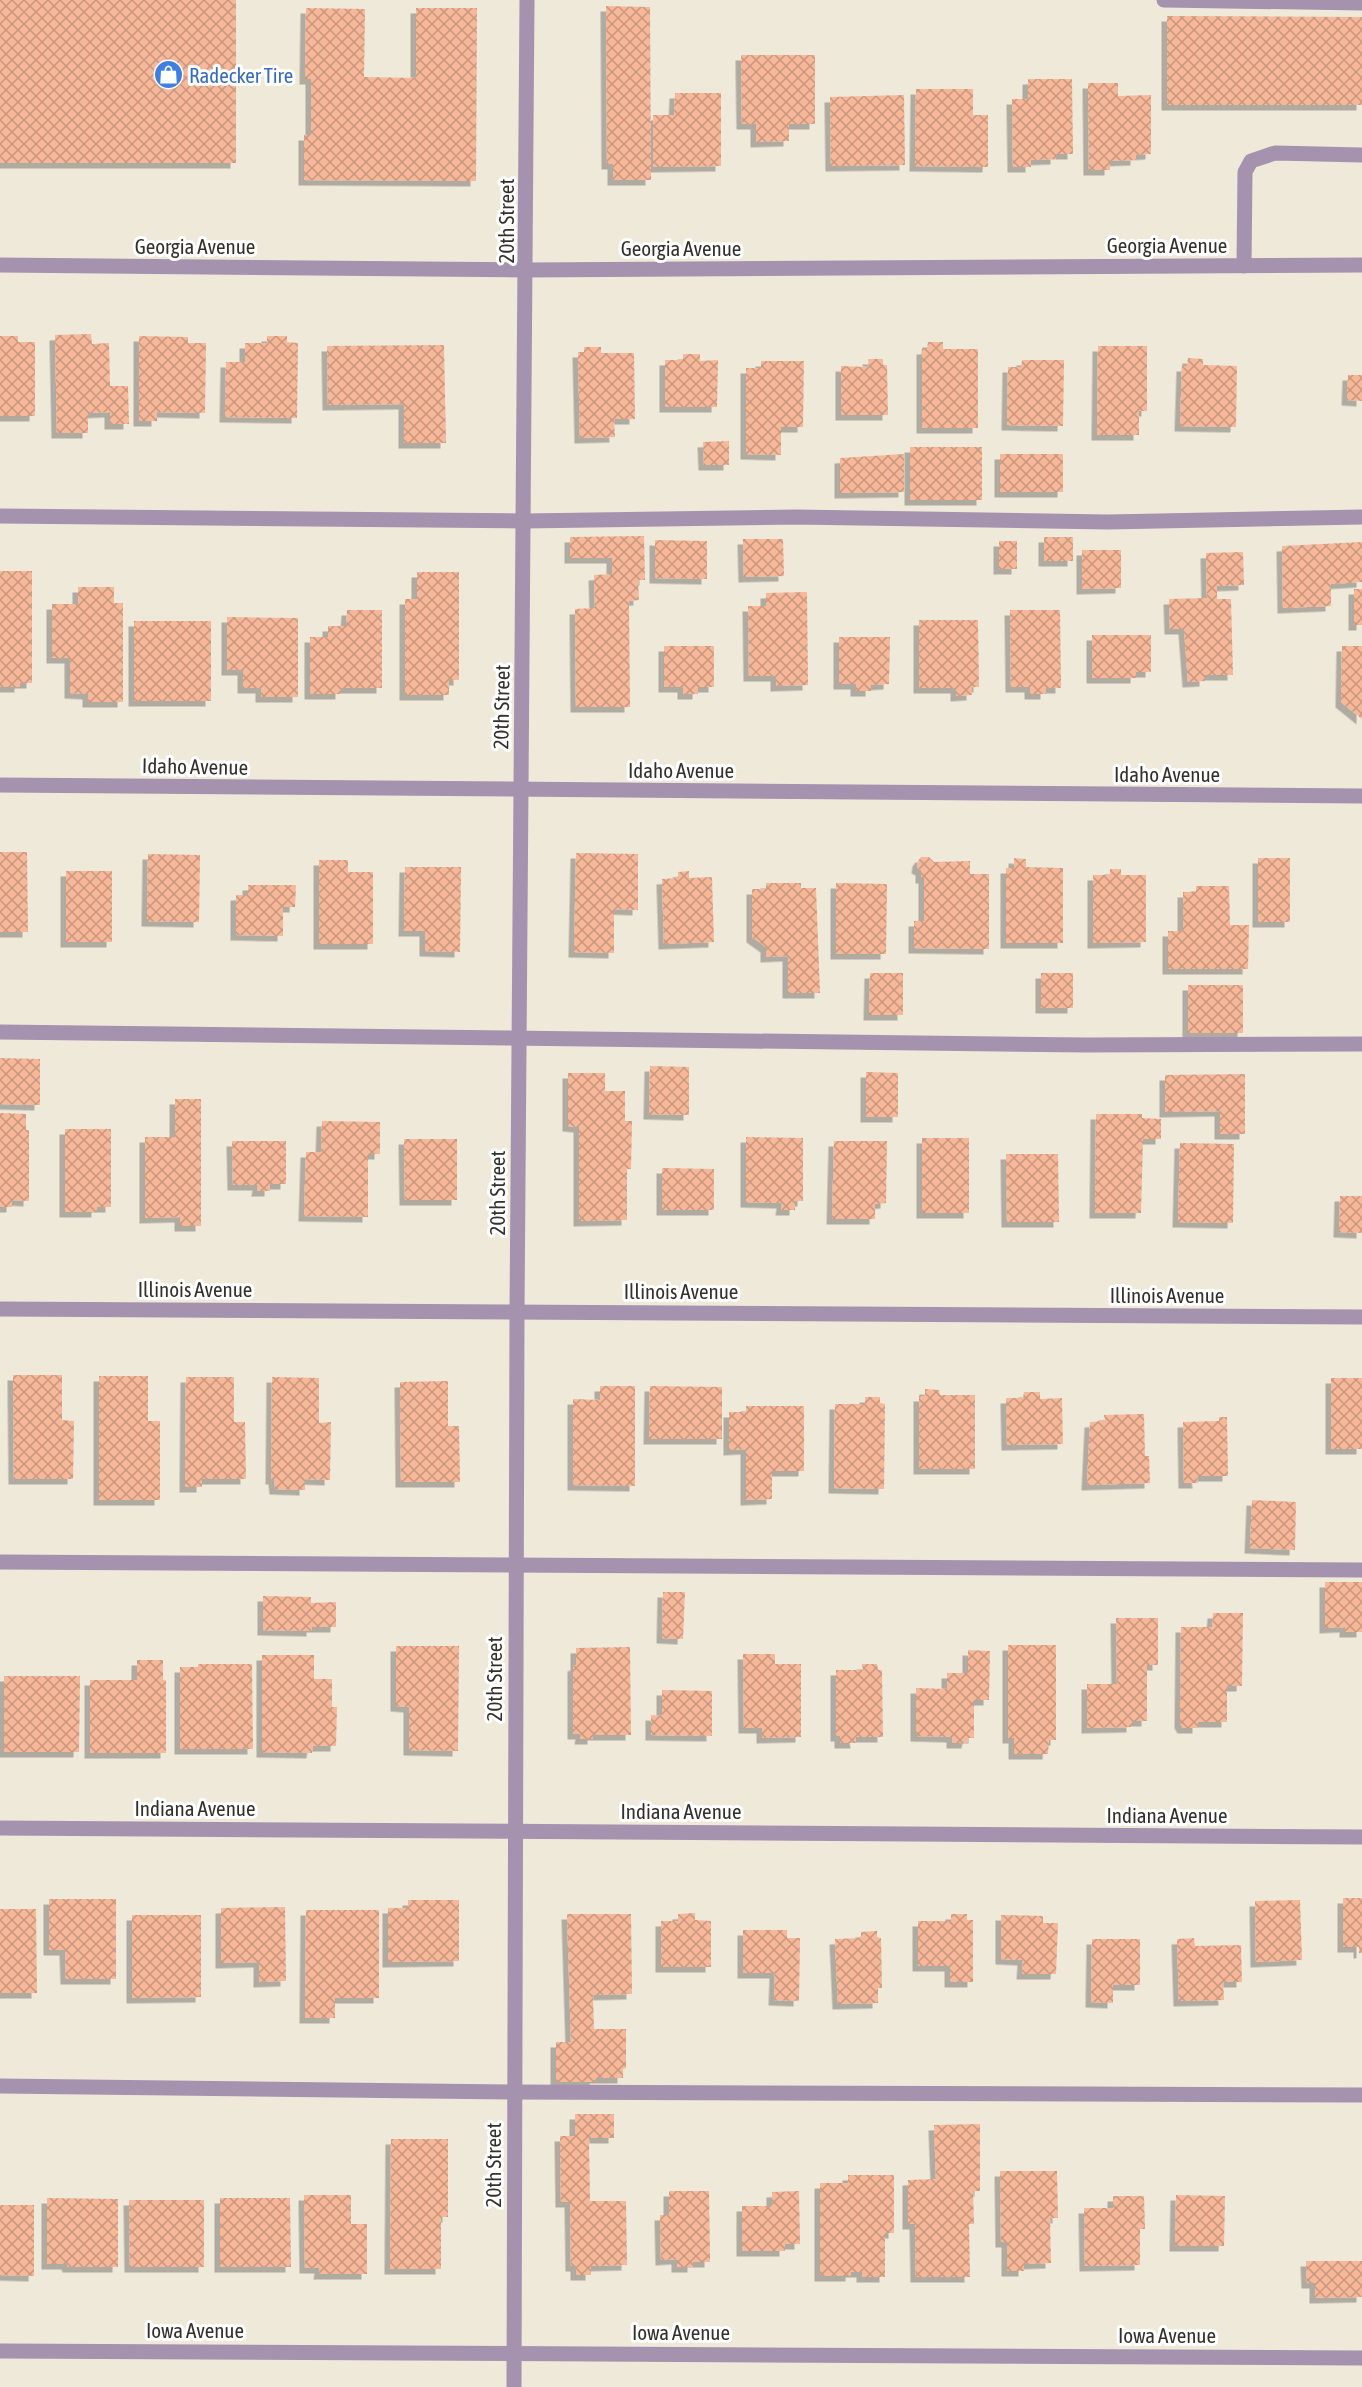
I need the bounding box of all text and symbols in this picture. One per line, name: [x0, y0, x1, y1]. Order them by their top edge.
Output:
shop icon: Radecker Tire: [152, 59, 184, 91]
place label: Radecker Tire: [189, 63, 293, 87]
street label: 20th Street: [494, 179, 518, 263]
street label: Georgia Avenue: [1107, 233, 1227, 257]
street label: Georgia Avenue: [135, 234, 255, 258]
street label: Georgia Avenue: [621, 236, 741, 260]
street label: 20th Street: [488, 664, 514, 750]
street label: Idaho Avenue: [142, 753, 248, 779]
street label: Idaho Avenue: [628, 758, 734, 782]
street label: Idaho Avenue: [1114, 762, 1220, 786]
street label: 20th Street: [485, 1151, 509, 1235]
street label: Illinois Avenue: [138, 1277, 252, 1301]
street label: Illinois Avenue: [624, 1279, 738, 1303]
street label: Illinois Avenue: [1110, 1283, 1224, 1307]
street label: 20th Street: [482, 1637, 506, 1721]
street label: Indiana Avenue: [134, 1796, 256, 1820]
street label: Indiana Avenue: [620, 1799, 742, 1823]
street label: Indiana Avenue: [1106, 1803, 1228, 1827]
street label: 20th Street: [481, 2123, 505, 2207]
street label: Iowa Avenue: [146, 2318, 244, 2342]
street label: Iowa Avenue: [632, 2320, 730, 2344]
street label: Iowa Avenue: [1118, 2323, 1216, 2347]

